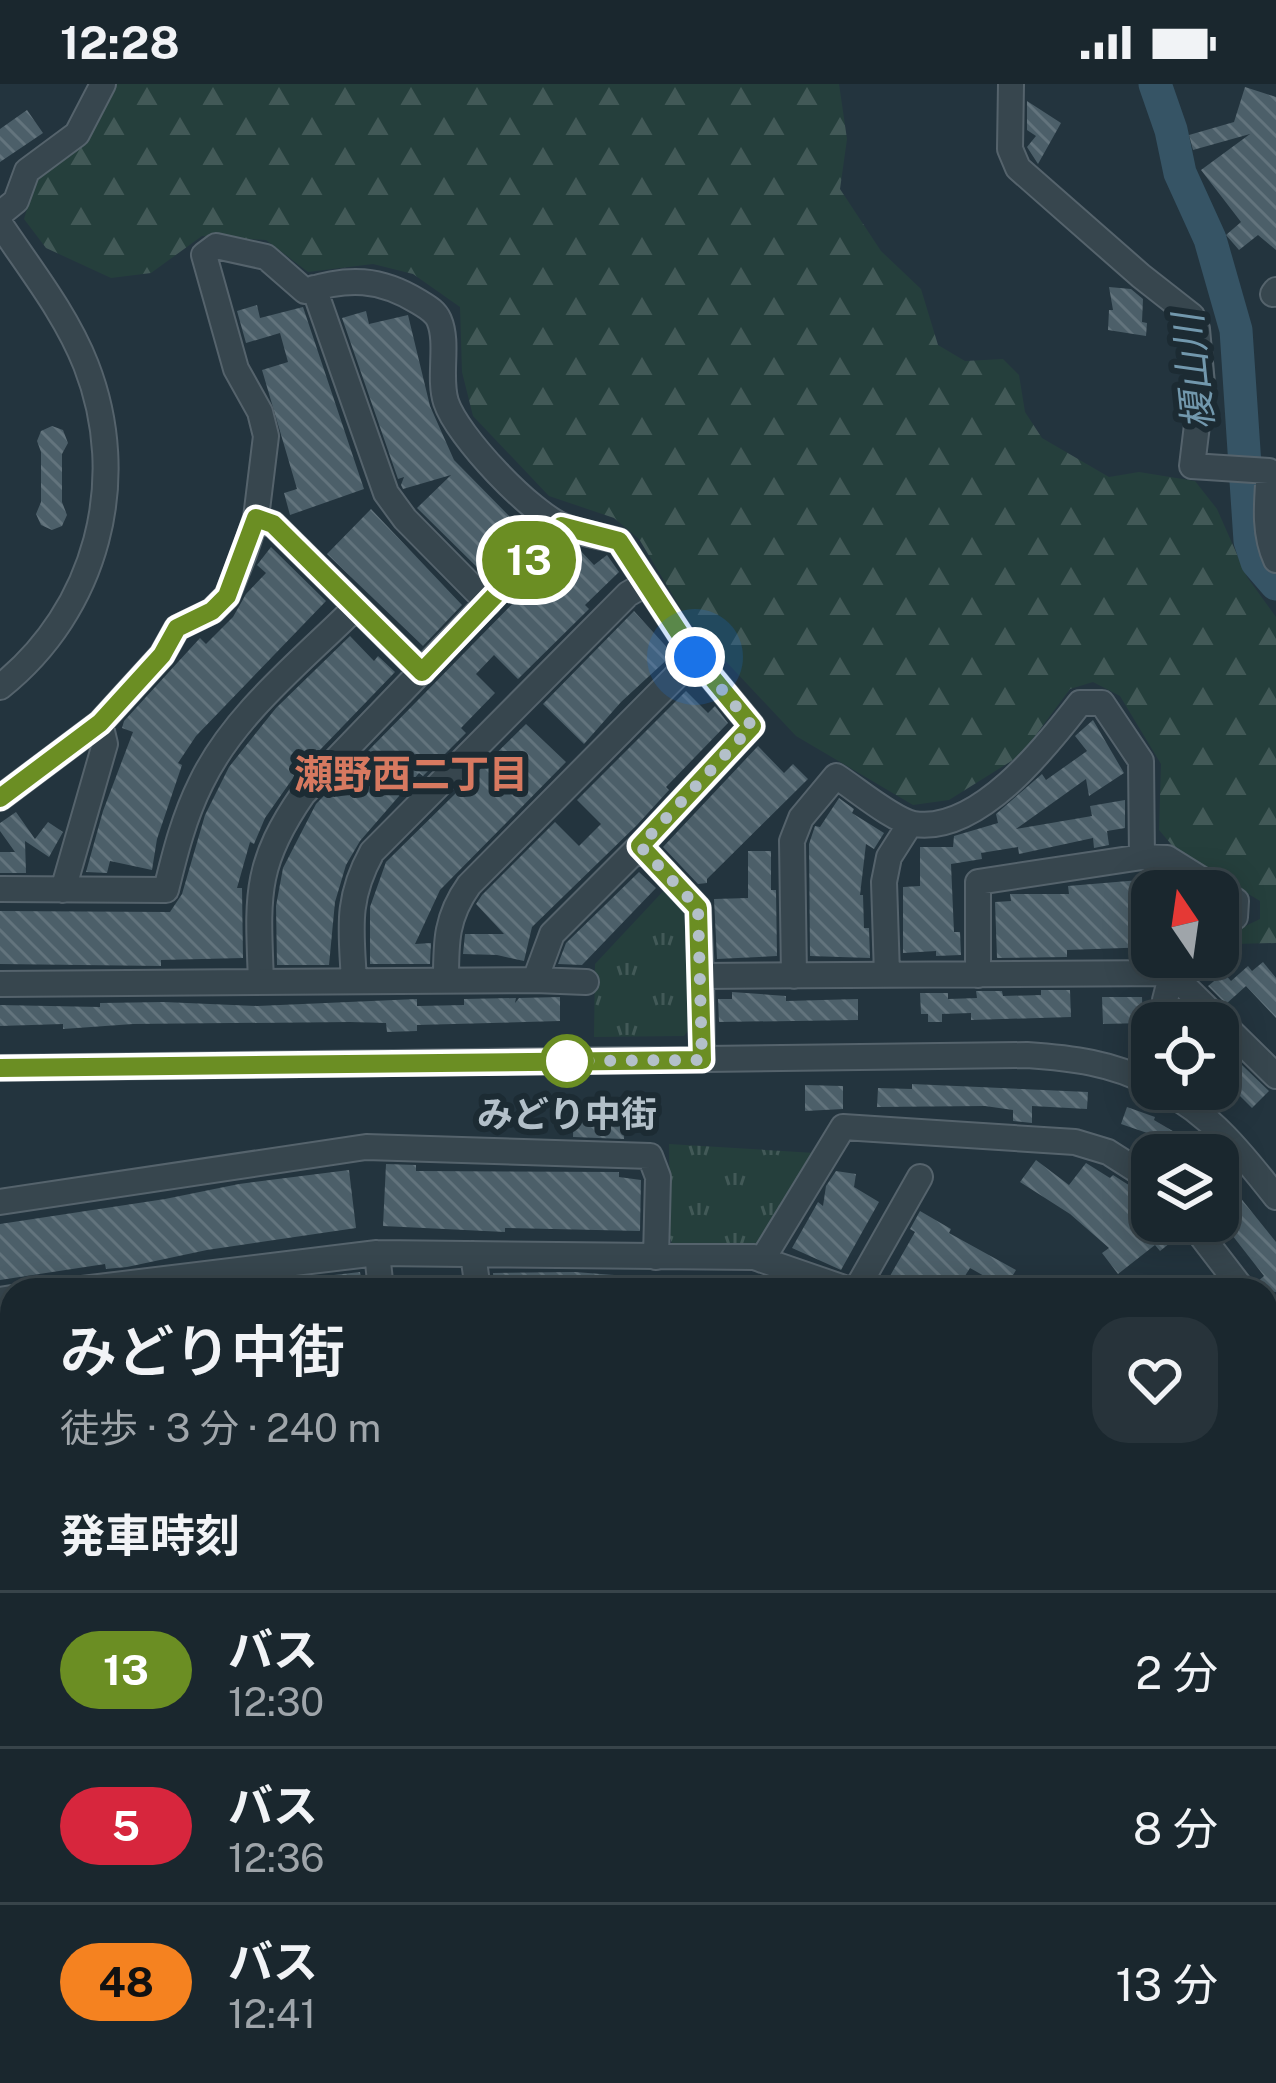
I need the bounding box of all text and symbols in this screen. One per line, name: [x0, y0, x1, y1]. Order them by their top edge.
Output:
text: 12:28: [60, 16, 180, 69]
water label: 榎山川: [1164, 307, 1222, 433]
line badge: 13: [475, 521, 583, 599]
text: 13: [506, 535, 552, 584]
your location: [665, 627, 725, 687]
district label: 瀬野西二丁目: [294, 751, 528, 797]
north arrow: [1131, 870, 1239, 978]
map controls: [1131, 870, 1239, 1242]
button: locate: [1131, 1002, 1239, 1110]
marker: みどり中街: [542, 1036, 592, 1086]
place label: みどり中街: [477, 1093, 657, 1135]
button: layers: [1131, 1134, 1239, 1242]
button: heart: [1092, 1317, 1218, 1443]
text: みどり中街: [60, 1318, 345, 1385]
text: 徒歩 · 3 分 · 240 m: [60, 1405, 381, 1451]
text: 発車時刻: [60, 1509, 240, 1562]
text: バス: [228, 1623, 318, 1676]
text: 13: [103, 1645, 149, 1694]
text: 2 分: [1135, 1646, 1218, 1699]
text: 12:30: [228, 1679, 324, 1725]
text: バス: [228, 1779, 318, 1832]
text: 5: [112, 1801, 140, 1850]
text: 8 分: [1133, 1802, 1218, 1855]
text: 12:36: [228, 1835, 325, 1881]
text: バス: [228, 1935, 318, 1988]
text: 48: [98, 1957, 154, 2006]
text: 13 分: [1115, 1958, 1218, 2011]
text: 12:41: [228, 1991, 316, 2037]

